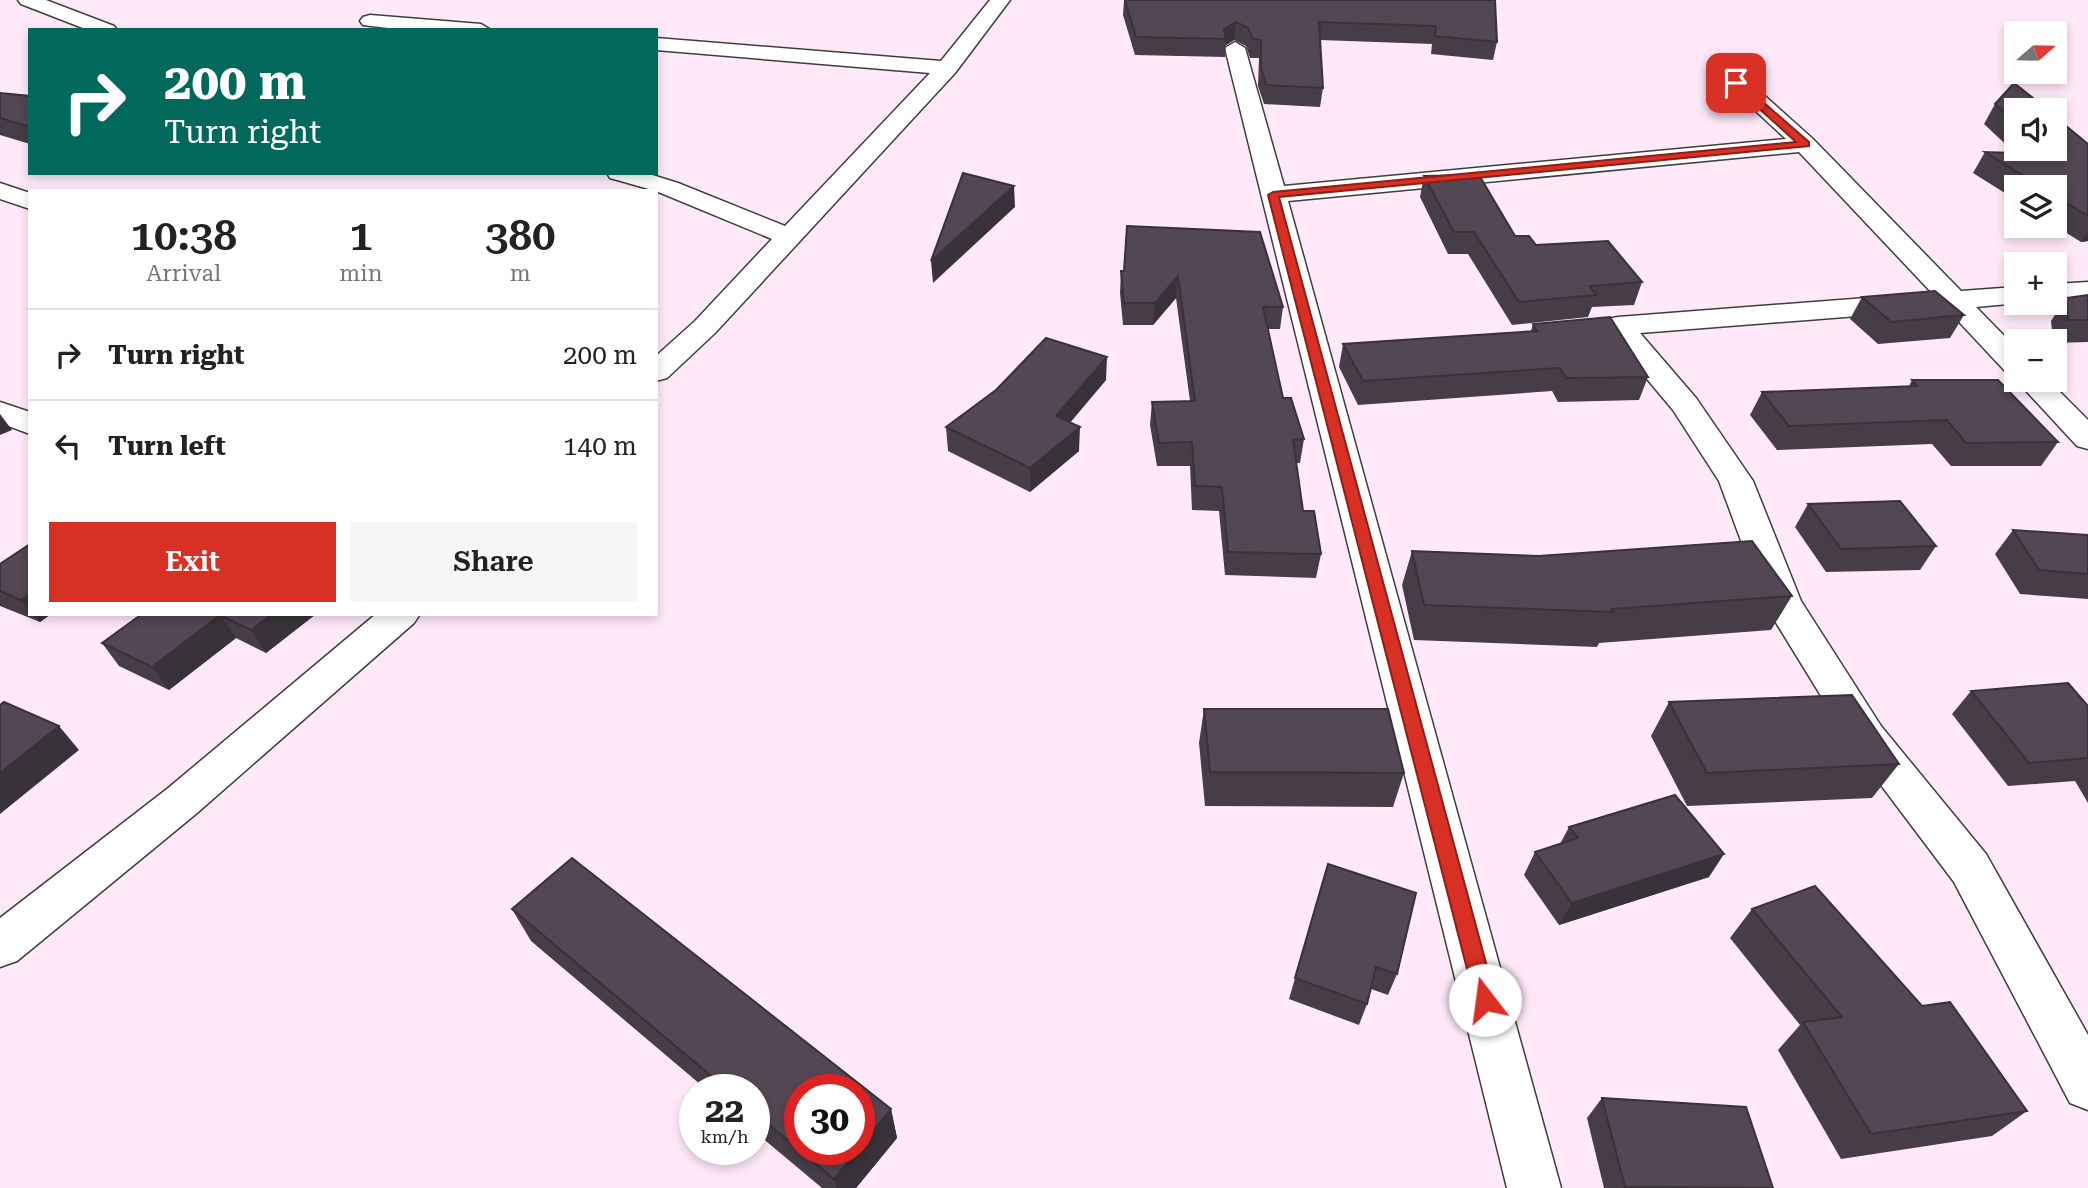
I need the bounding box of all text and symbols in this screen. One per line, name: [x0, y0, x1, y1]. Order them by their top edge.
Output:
north arrow: [2004, 21, 2067, 84]
map controls: [2004, 21, 2067, 392]
pin: [1706, 53, 1766, 113]
text: 200 m: [164, 54, 306, 111]
icon: right: [49, 56, 140, 147]
icon: arrive: [1717, 64, 1755, 102]
button: sound: [2004, 98, 2067, 161]
text: Turn right: [164, 113, 321, 151]
button: layers: [2004, 175, 2067, 238]
text: 10:38: [130, 211, 237, 260]
text: 1: [349, 211, 373, 260]
text: 380: [485, 211, 556, 260]
button: +: [2004, 252, 2067, 315]
text: Arrival: [146, 260, 221, 287]
text: min: [339, 260, 383, 287]
text: m: [510, 260, 531, 287]
button: −: [2004, 329, 2067, 392]
icon: right: [49, 336, 87, 374]
text: Turn right: [108, 340, 244, 370]
text: 200 m: [563, 340, 637, 370]
icon: left: [49, 427, 87, 465]
text: Turn left: [108, 431, 226, 461]
text: 140 m: [563, 431, 637, 461]
button: Exit: [49, 522, 336, 602]
button: Share: [350, 522, 637, 602]
position arrow: [1448, 963, 1522, 1037]
speed limit sign: 30: [784, 1074, 875, 1165]
text: 22: [705, 1090, 744, 1131]
text: km/h: [700, 1126, 749, 1147]

